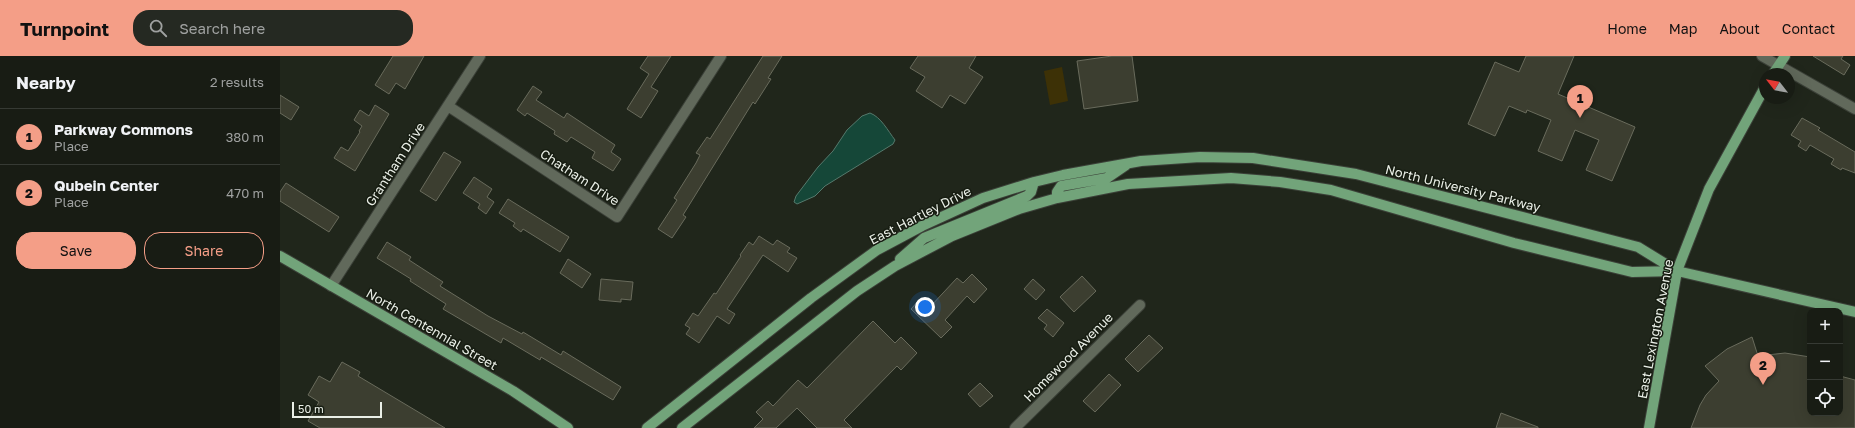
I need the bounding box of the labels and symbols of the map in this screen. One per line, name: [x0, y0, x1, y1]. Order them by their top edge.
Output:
north arrow: [1759, 68, 1795, 104]
pin: 1: [1567, 85, 1593, 118]
street label: Grantham Drive: [362, 119, 428, 209]
street label: Chatham Drive: [537, 145, 623, 209]
street label: North University Parkway: [1384, 161, 1543, 215]
street label: East Hartley Drive: [866, 182, 974, 248]
street label: East Lexington Avenue: [1634, 258, 1676, 400]
street label: North Centennial Street: [363, 285, 501, 373]
your location: [915, 297, 935, 317]
street label: Homewood Avenue: [1020, 309, 1116, 405]
pin: 2: [1750, 352, 1776, 385]
scale bar: [292, 400, 382, 419]

